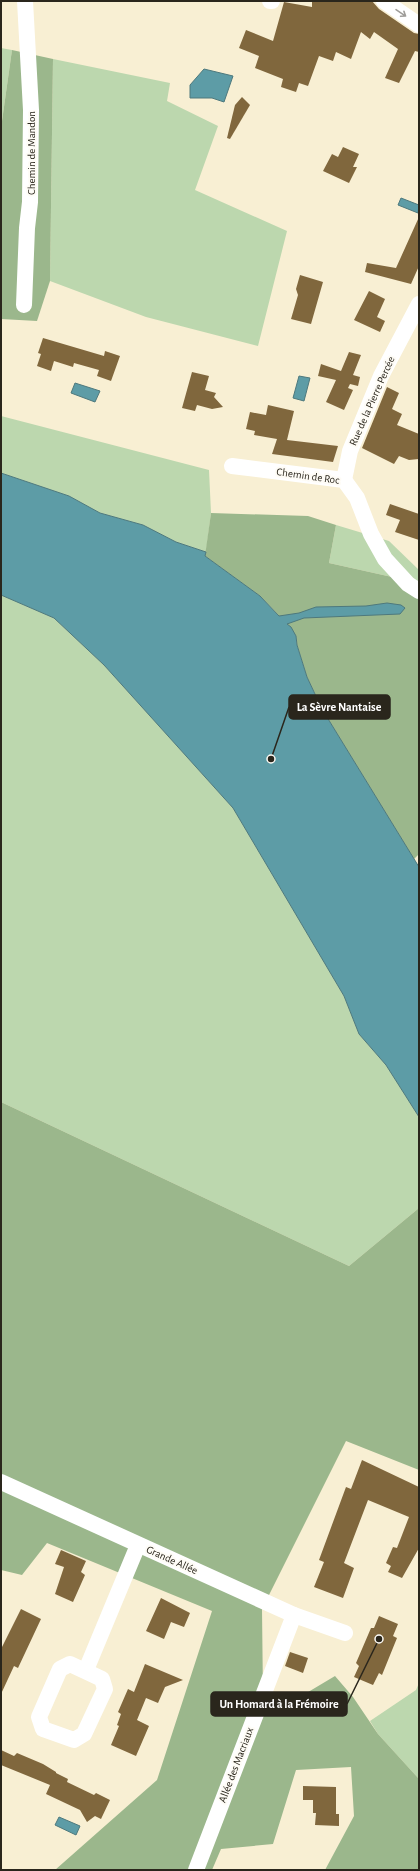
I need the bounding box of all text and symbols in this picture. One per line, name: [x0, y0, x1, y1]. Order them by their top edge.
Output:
one-way arrow: [395, 9, 406, 17]
street label: Chemin de Mandon: [26, 111, 37, 195]
street label: Rue de la Pierre Percée: [347, 355, 397, 447]
street label: Chemin de Roc: [276, 466, 341, 486]
callout: La Sèvre Nantaise: [289, 695, 390, 719]
text: La Sèvre Nantaise: [297, 701, 382, 713]
street label: Grande Allée: [145, 1544, 199, 1576]
callout: Un Homard à la Frémoire: [211, 1692, 347, 1716]
text: Un Homard à la Frémoire: [219, 1698, 339, 1710]
street label: Allée des Macriaux: [217, 1726, 256, 1804]

